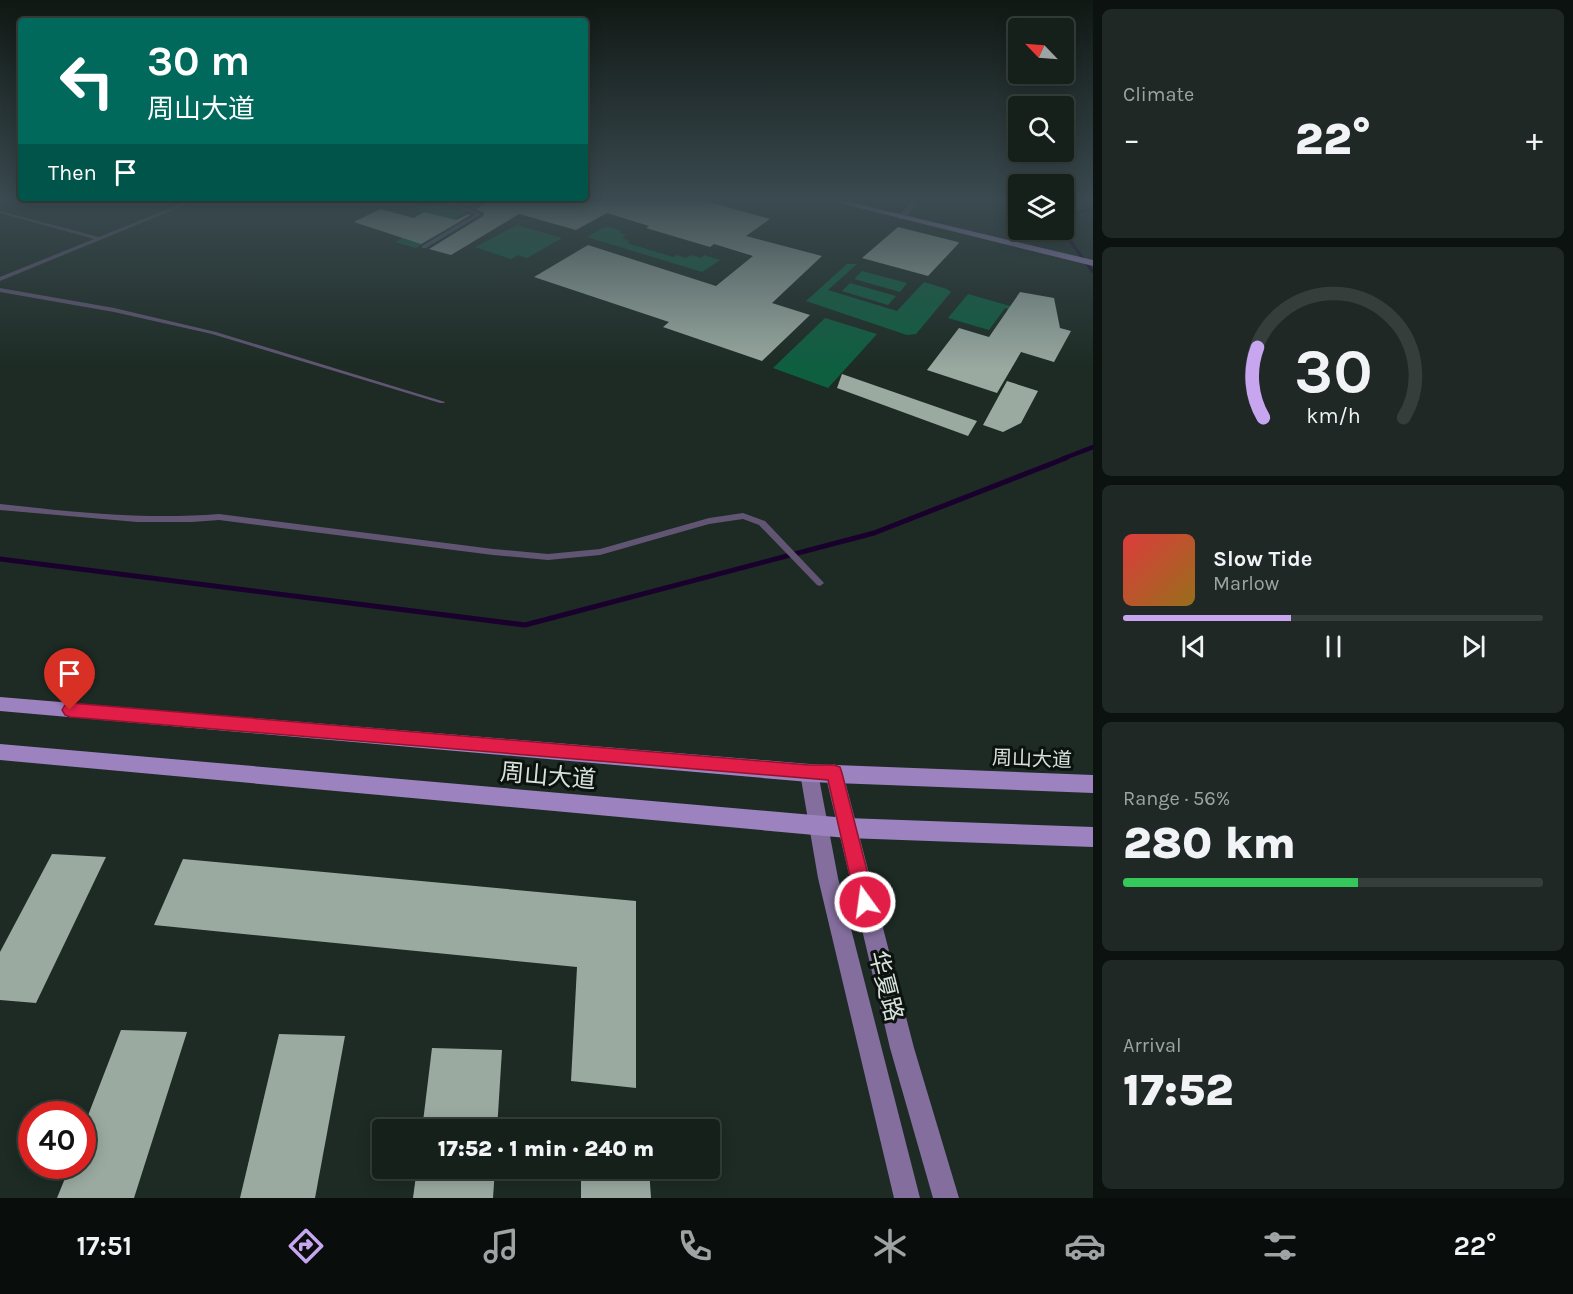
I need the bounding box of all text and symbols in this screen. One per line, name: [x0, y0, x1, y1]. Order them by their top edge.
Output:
north arrow: [1008, 18, 1074, 84]
map controls: [1008, 18, 1074, 240]
text: 30 m: [147, 36, 250, 86]
icon: left: [48, 42, 126, 120]
text: Climate: [1123, 83, 1194, 106]
text: 周山大道: [147, 93, 255, 125]
button: search: [1008, 96, 1074, 162]
text: 22°: [1295, 113, 1371, 165]
text: −: [1123, 120, 1140, 158]
text: +: [1526, 120, 1543, 158]
icon: arrive: [109, 156, 142, 189]
text: Then: [48, 160, 97, 186]
button: layers: [1008, 174, 1074, 240]
text: 30: [1294, 335, 1372, 408]
text: km/h: [1306, 404, 1360, 429]
text: Slow Tide: [1213, 546, 1313, 572]
text: Marlow: [1213, 572, 1279, 595]
icon: previous: [1177, 630, 1210, 663]
icon: pause: [1317, 630, 1350, 663]
icon: next: [1457, 630, 1490, 663]
pin: [44, 648, 95, 710]
icon: arrive: [53, 657, 86, 690]
street label: 周山大道: [992, 746, 1072, 772]
street label: 周山大道: [499, 758, 597, 794]
text: Range · 56%: [1123, 787, 1230, 810]
text: 280 km: [1123, 817, 1296, 869]
position arrow: [833, 870, 897, 934]
street label: 华夏路: [864, 948, 908, 1024]
text: Arrival: [1123, 1034, 1182, 1057]
text: 17:52: [1123, 1064, 1233, 1116]
speed limit sign: 40: [18, 1101, 96, 1179]
text: 17:52 · 1 min · 240 m: [438, 1136, 654, 1162]
icon: directions: [285, 1225, 327, 1267]
icon: music: [480, 1225, 522, 1267]
icon: phone: [674, 1225, 716, 1267]
icon: climate: [869, 1225, 911, 1267]
icon: car: [1064, 1225, 1106, 1267]
icon: filters: [1259, 1225, 1301, 1267]
text: 17:51: [76, 1230, 132, 1262]
text: 22°: [1453, 1230, 1497, 1262]

